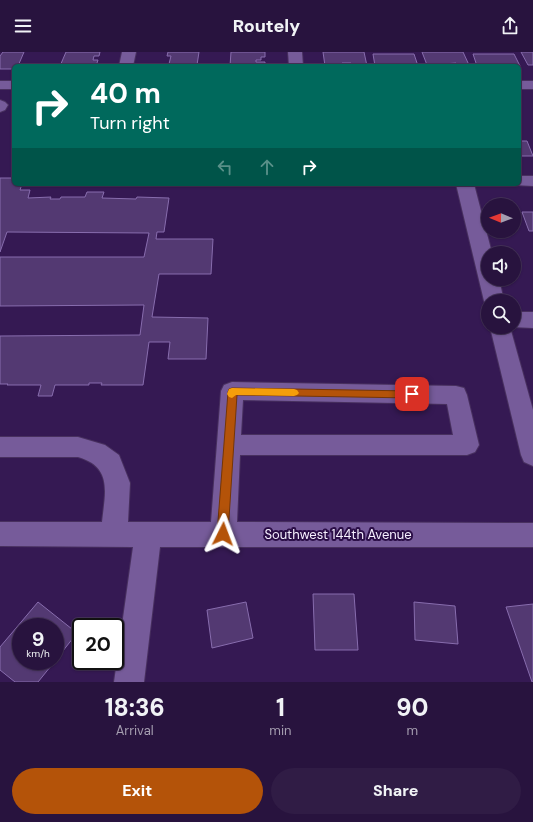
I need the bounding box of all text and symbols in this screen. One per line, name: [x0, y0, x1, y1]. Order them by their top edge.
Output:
text: Routely: [233, 14, 300, 38]
icon: menu: [12, 15, 34, 37]
icon: share: [499, 15, 521, 37]
text: 40 m: [90, 75, 161, 112]
icon: right: [24, 80, 76, 132]
text: Turn right: [90, 111, 170, 135]
icon: left: [214, 156, 236, 178]
icon: ahead: [256, 156, 278, 178]
icon: right: [298, 156, 320, 178]
north arrow: [481, 198, 521, 238]
map controls: [481, 198, 521, 334]
button: sound: [481, 246, 521, 286]
button: search: [481, 294, 521, 334]
pin: [395, 377, 429, 411]
icon: arrive: [401, 383, 423, 405]
position arrow: [202, 513, 244, 555]
street label: Southwest 144th Avenue: [264, 526, 412, 543]
speed limit sign: 20: [72, 618, 124, 670]
text: 9: [32, 626, 44, 652]
text: km/h: [26, 647, 50, 660]
text: 18:36: [105, 692, 165, 723]
text: 1: [276, 692, 285, 723]
text: 90: [396, 692, 428, 723]
text: Arrival: [116, 722, 154, 739]
text: min: [269, 722, 292, 739]
text: m: [406, 722, 418, 739]
button: Exit: [12, 768, 263, 814]
button: Share: [271, 768, 521, 814]

